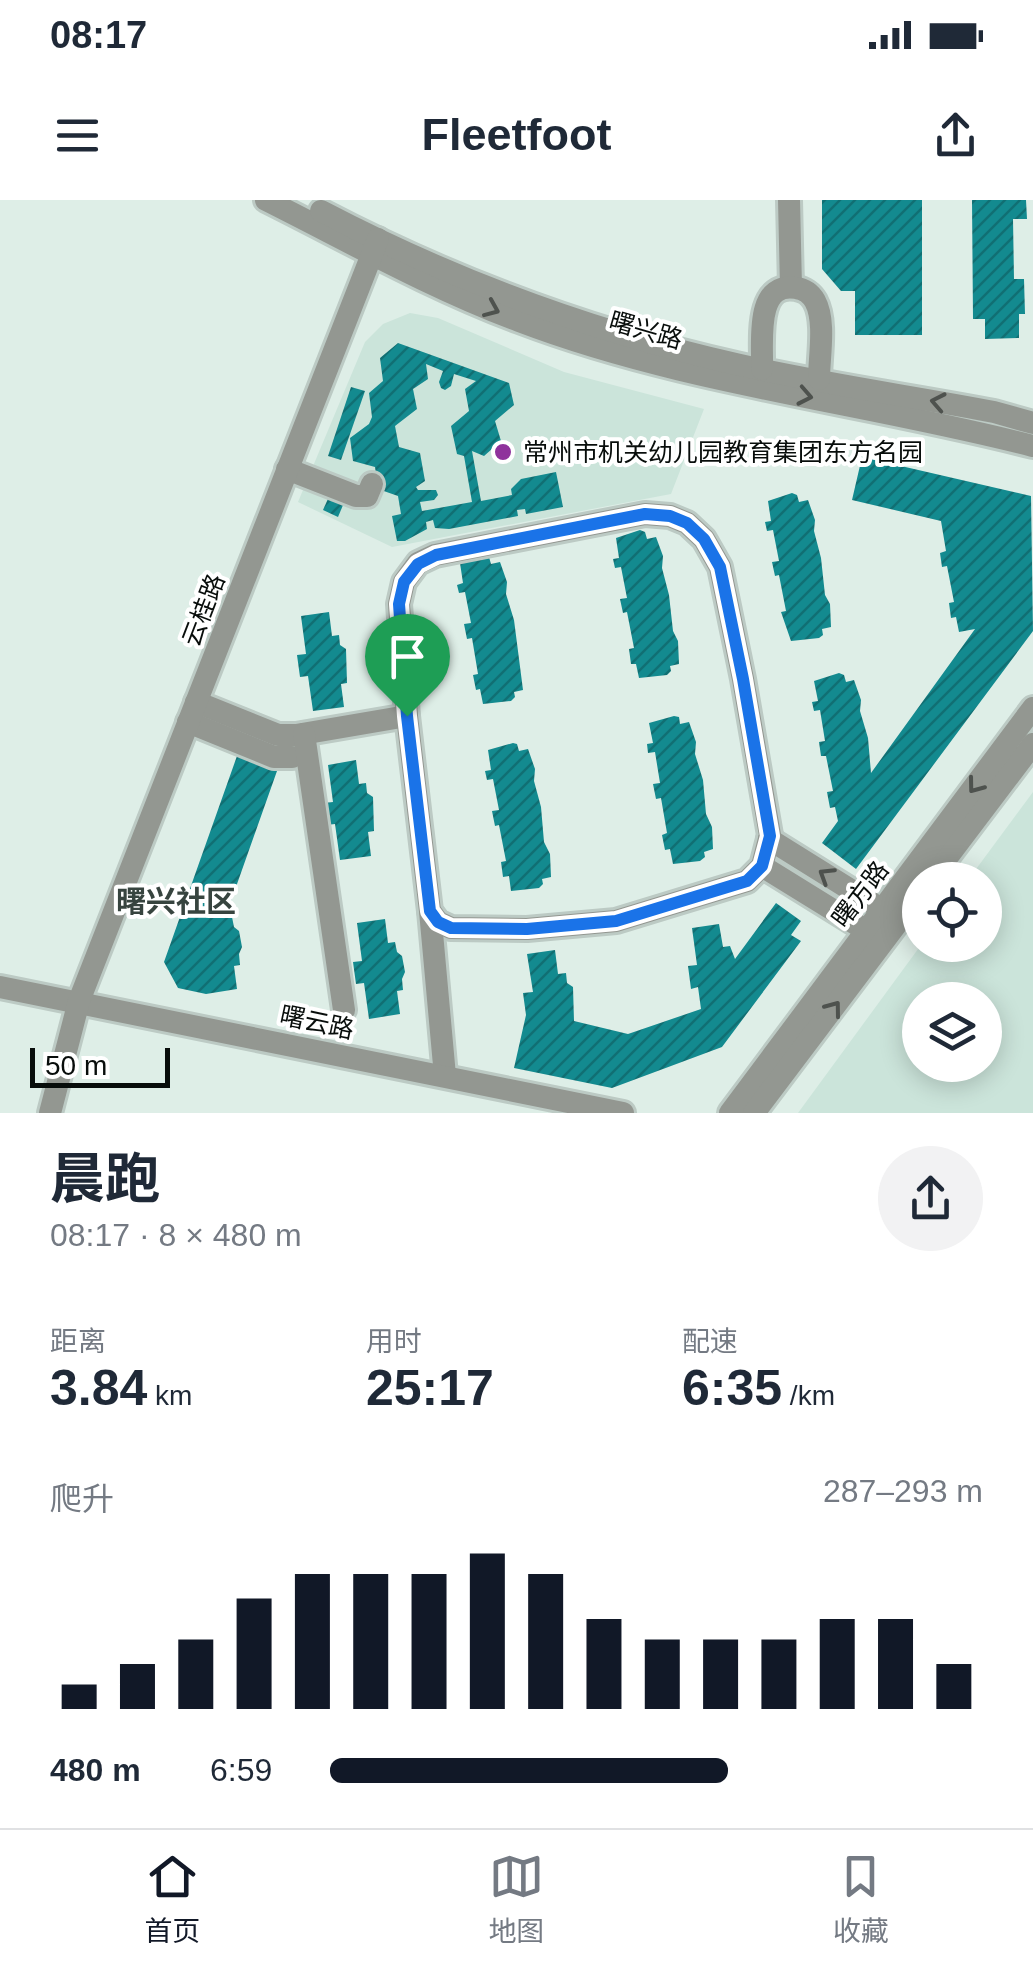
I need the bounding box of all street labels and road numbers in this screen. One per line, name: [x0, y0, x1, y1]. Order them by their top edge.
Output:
street label: 曙兴路: [606, 306, 686, 354]
street label: 云桂路: [176, 570, 230, 650]
street label: 曙方路: [826, 856, 894, 932]
street label: 曙云路: [277, 1001, 357, 1043]

